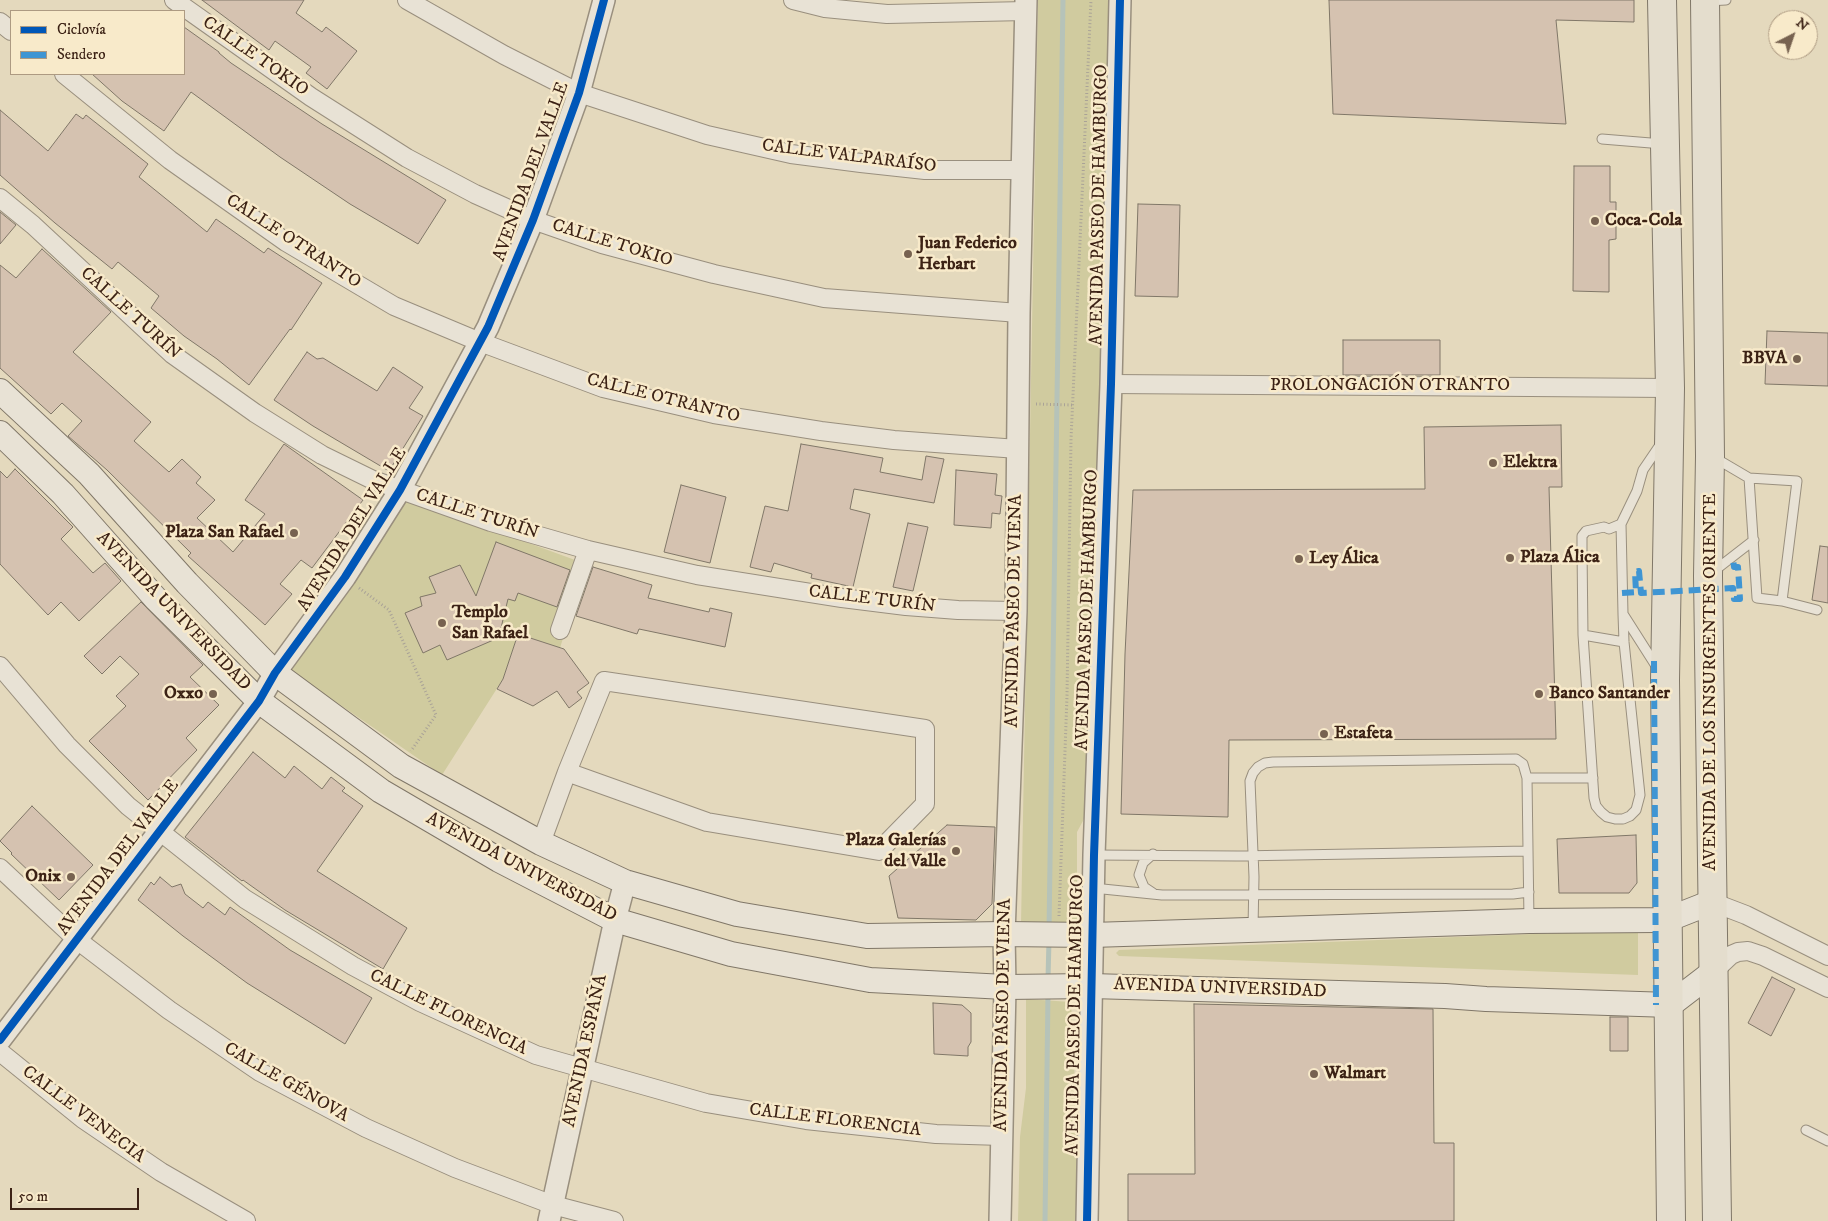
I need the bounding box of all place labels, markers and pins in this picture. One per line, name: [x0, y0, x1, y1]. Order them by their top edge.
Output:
place label: Coca-Cola: [1605, 210, 1682, 232]
marker: Coca-Cola: [1589, 215, 1601, 227]
place label: Juan Federico Herbart: [918, 233, 1017, 276]
marker: Juan Federico Herbart: [902, 248, 914, 260]
place label: BBVA: [1742, 348, 1787, 370]
marker: BBVA: [1791, 353, 1803, 365]
place label: Elektra: [1503, 452, 1557, 474]
marker: Elektra: [1487, 457, 1499, 469]
place label: Plaza San Rafael: [165, 522, 284, 544]
marker: Plaza San Rafael: [288, 527, 300, 539]
place label: Plaza Álica: [1520, 547, 1600, 569]
place label: Ley Álica: [1309, 548, 1379, 570]
marker: Plaza Álica: [1504, 552, 1516, 564]
marker: Ley Álica: [1293, 553, 1305, 565]
place label: Templo San Rafael: [452, 602, 528, 644]
marker: Templo San Rafael: [436, 617, 448, 629]
place label: Oxxo: [164, 683, 203, 705]
place label: Banco Santander: [1549, 683, 1670, 705]
marker: Oxxo: [207, 688, 219, 700]
marker: Banco Santander: [1533, 688, 1545, 700]
place label: Estafeta: [1334, 723, 1393, 745]
marker: Estafeta: [1318, 728, 1330, 740]
place label: Plaza Galerías del Valle: [845, 830, 946, 872]
marker: Plaza Galerías del Valle: [950, 845, 962, 857]
place label: Onix: [25, 866, 61, 888]
marker: Onix: [65, 871, 77, 883]
place label: Walmart: [1324, 1063, 1386, 1085]
marker: Walmart: [1308, 1068, 1320, 1080]

